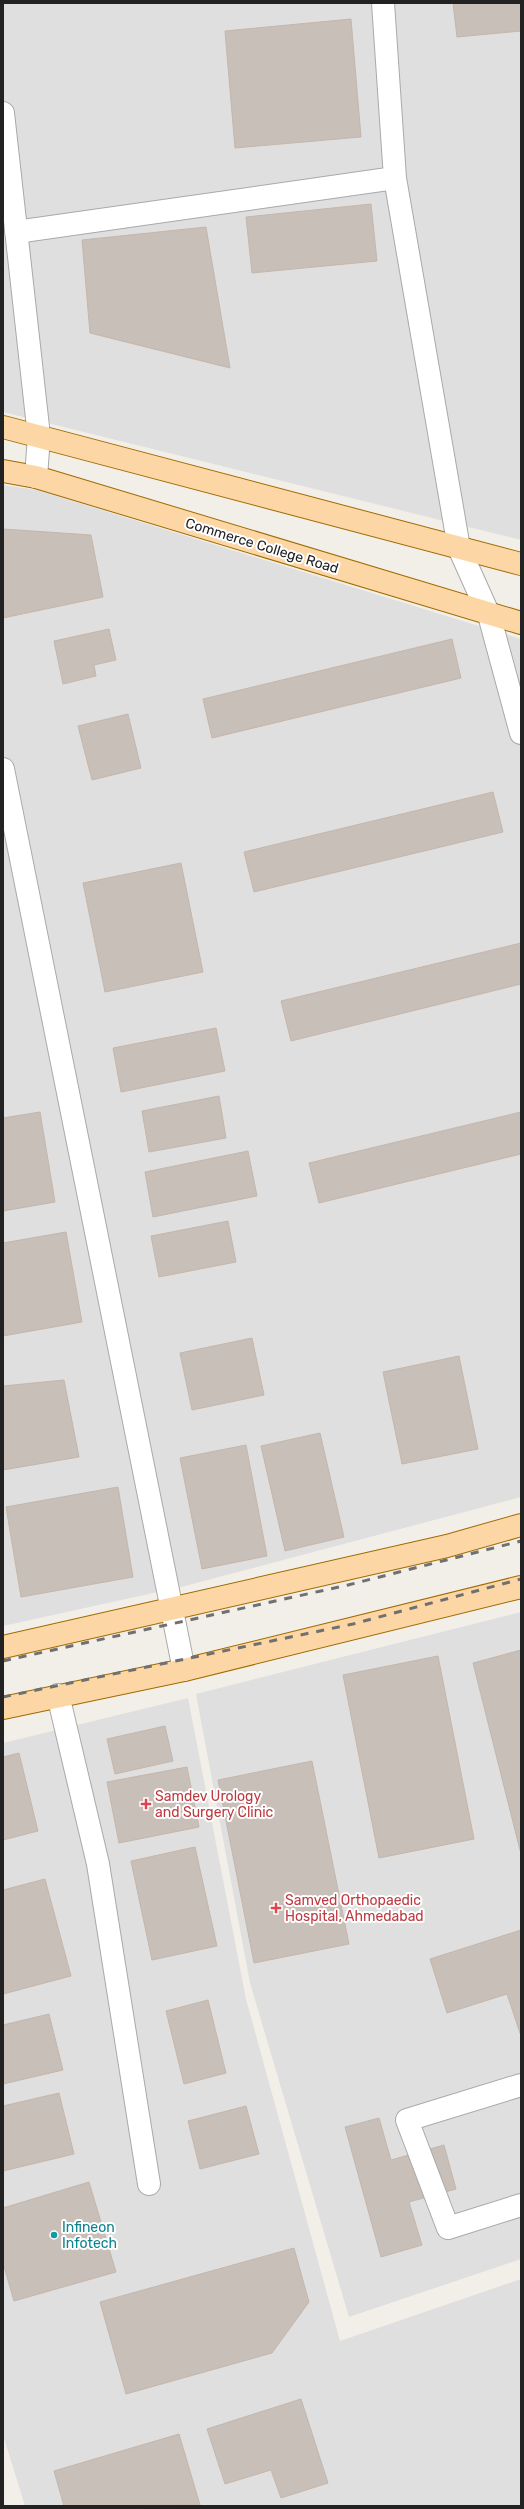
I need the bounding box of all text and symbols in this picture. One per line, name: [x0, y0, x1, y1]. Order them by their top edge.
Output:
street label: Commerce College Road: [183, 515, 341, 577]
place label: Samdev Urology and Surgery Clinic: [155, 1788, 274, 1821]
marker: Samdev Urology and Surgery Clinic: [140, 1798, 152, 1810]
place label: Samved Orthopaedic Hospital, Ahmedabad: [285, 1892, 424, 1925]
marker: Samved Orthopaedic Hospital, Ahmedabad: [270, 1902, 282, 1914]
place label: Infineon Infotech: [62, 2219, 117, 2252]
marker: Infineon Infotech: [49, 2230, 59, 2240]

